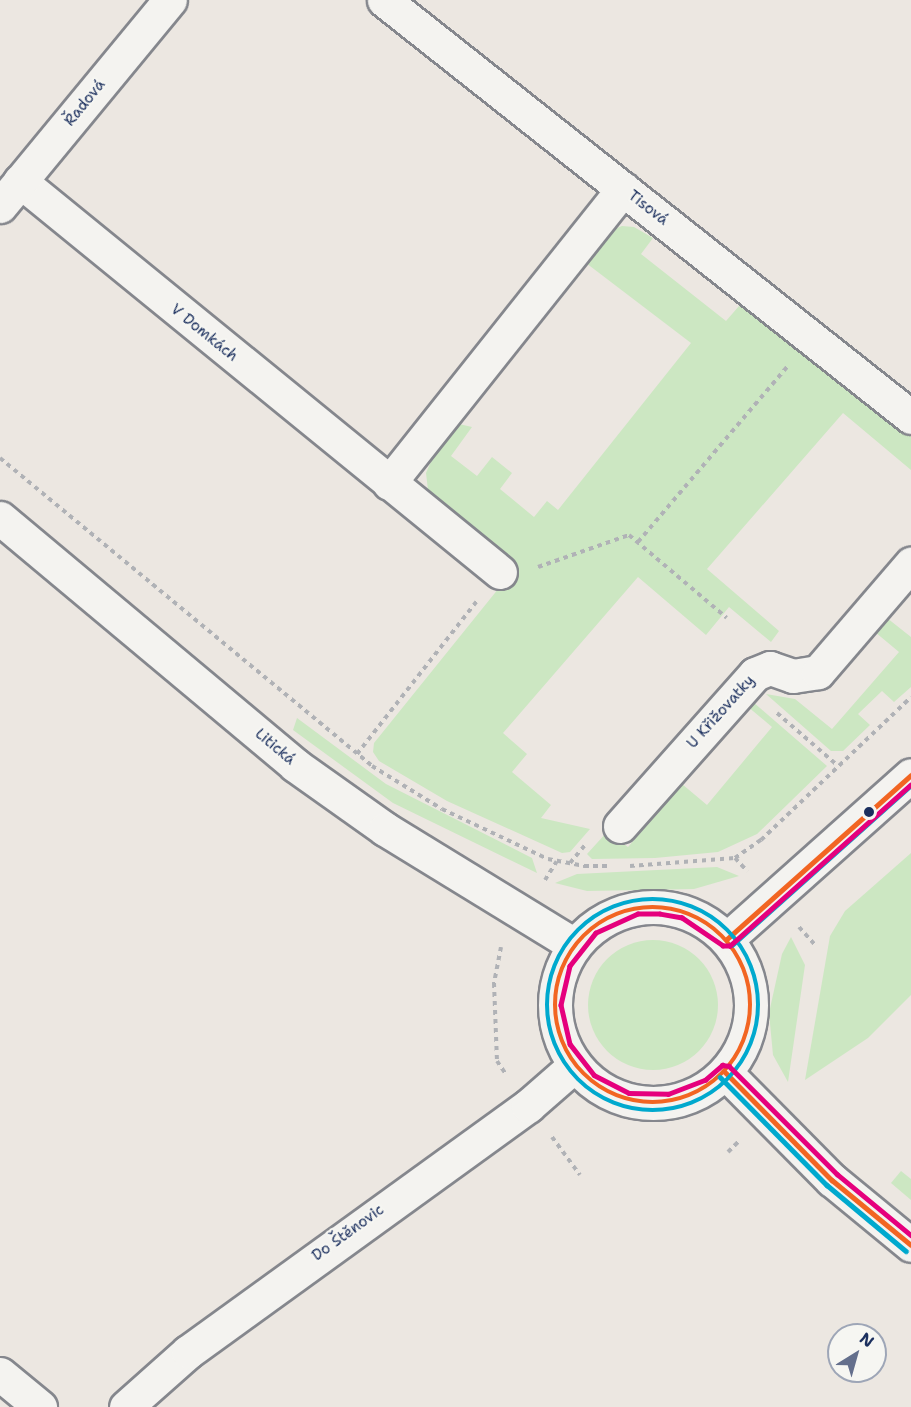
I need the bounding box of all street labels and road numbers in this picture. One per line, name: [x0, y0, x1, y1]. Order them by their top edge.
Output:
street label: Řadová: [61, 76, 109, 130]
street label: Tisová: [624, 187, 672, 229]
street label: V Domkách: [167, 300, 241, 366]
street label: U Křižovatky: [683, 672, 759, 752]
street label: Litická: [251, 725, 299, 769]
street label: Do Štěnovic: [309, 1201, 387, 1265]

